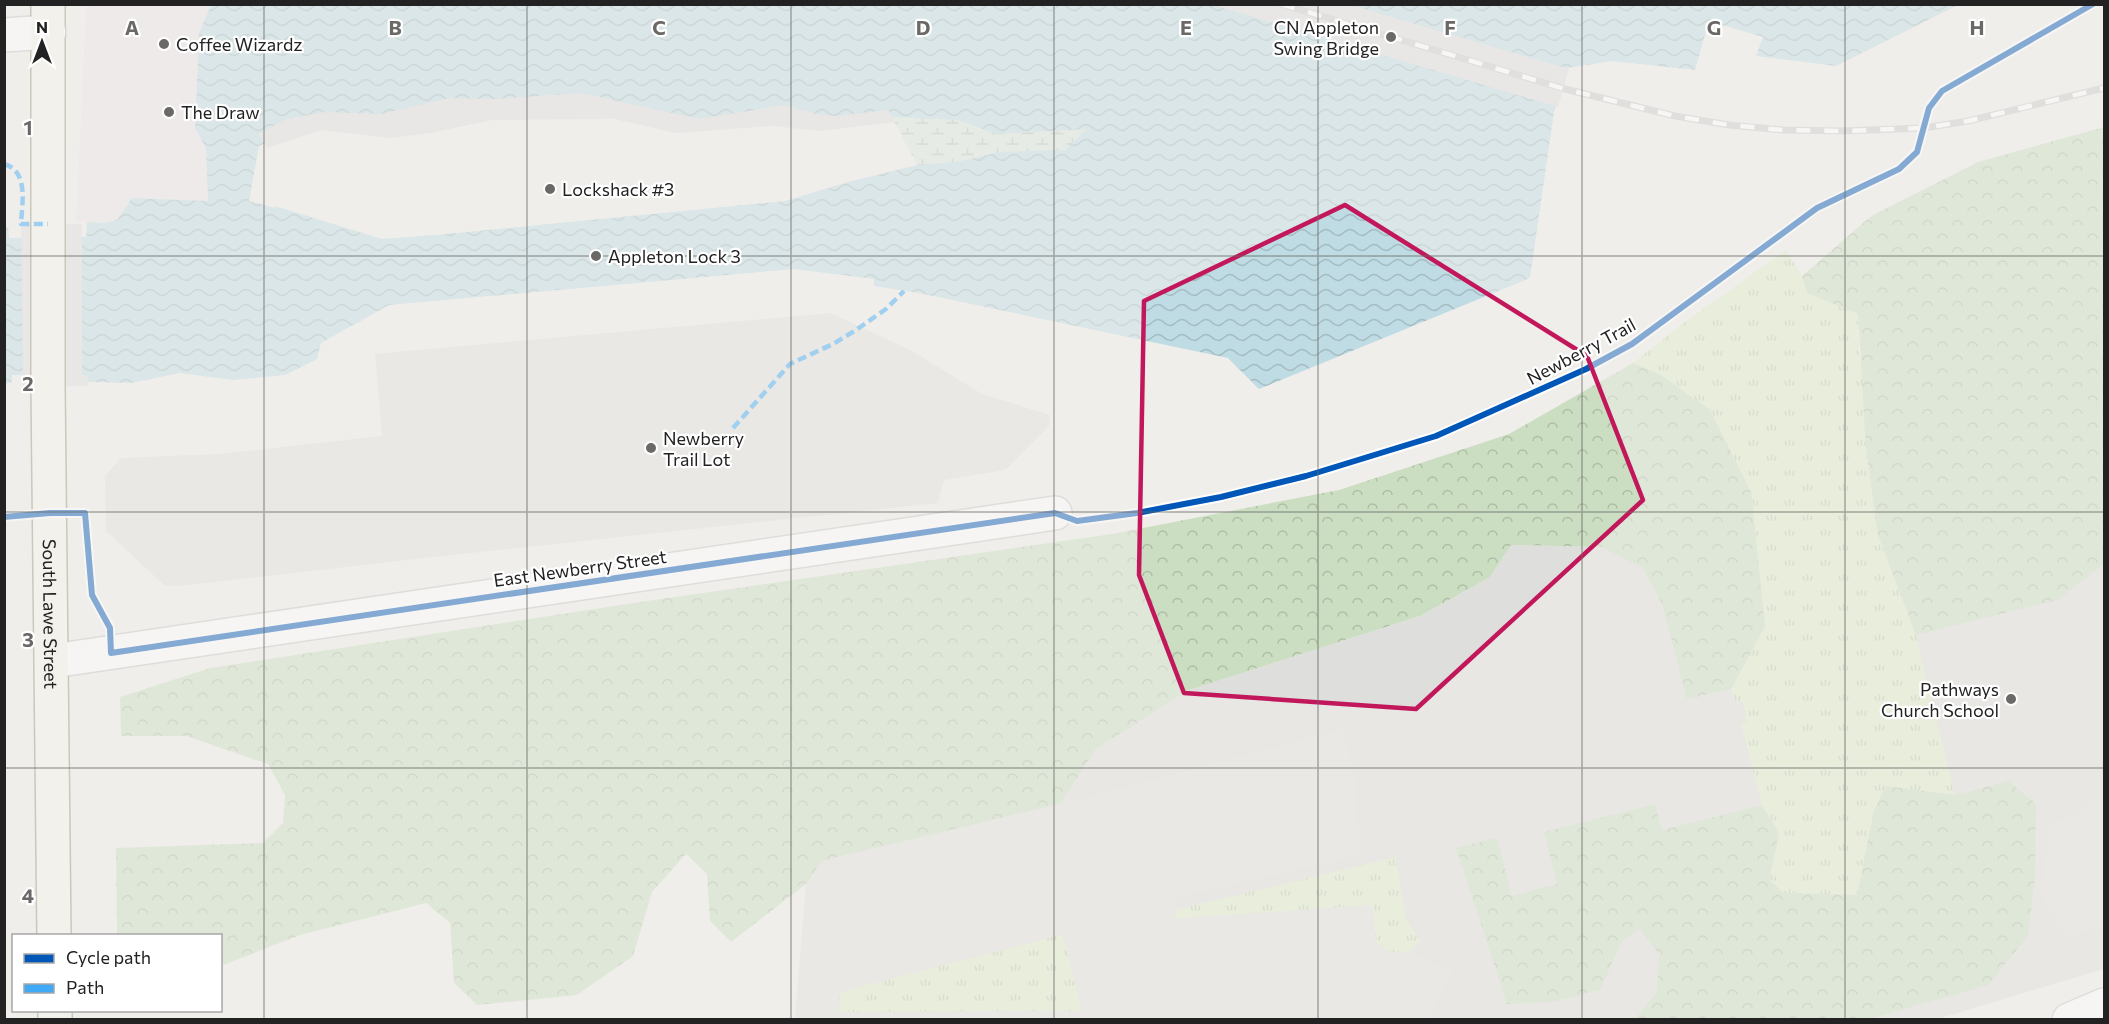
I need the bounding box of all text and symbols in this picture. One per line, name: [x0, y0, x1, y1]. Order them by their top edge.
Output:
north arrow: [12, 12, 72, 72]
text: A: [125, 15, 139, 39]
text: B: [388, 15, 402, 39]
text: C: [652, 15, 666, 39]
text: D: [916, 15, 930, 39]
text: E: [1180, 15, 1192, 39]
text: F: [1444, 15, 1456, 39]
text: G: [1707, 15, 1721, 39]
text: H: [1970, 15, 1985, 39]
place label: CN Appleton Swing Bridge: [1273, 16, 1379, 59]
text: N: [36, 17, 48, 36]
marker: CN Appleton Swing Bridge: [1384, 30, 1398, 44]
place label: Coffee Wizardz: [176, 33, 302, 55]
marker: Coffee Wizardz: [157, 37, 171, 51]
place label: The Draw: [181, 101, 260, 123]
marker: The Draw: [162, 105, 176, 119]
text: 1: [23, 115, 33, 139]
place label: Lockshack #3: [562, 178, 674, 200]
marker: Lockshack #3: [543, 182, 557, 196]
place label: Appleton Lock 3: [608, 245, 741, 267]
marker: Appleton Lock 3: [589, 249, 603, 263]
street label: Newberry Trail: [1523, 313, 1639, 389]
text: 2: [22, 371, 34, 395]
place label: Newberry Trail Lot: [663, 427, 744, 470]
marker: Newberry Trail Lot: [644, 441, 658, 455]
street label: South Lawe Street: [39, 539, 62, 689]
street label: East Newberry Street: [492, 545, 668, 591]
text: 3: [22, 627, 34, 651]
place label: Pathways Church School: [1881, 678, 1999, 721]
marker: Pathways Church School: [2004, 692, 2018, 706]
text: 4: [22, 883, 34, 907]
legend: [12, 934, 222, 1012]
text: Cycle path: [66, 946, 151, 968]
text: Path: [66, 976, 104, 998]

